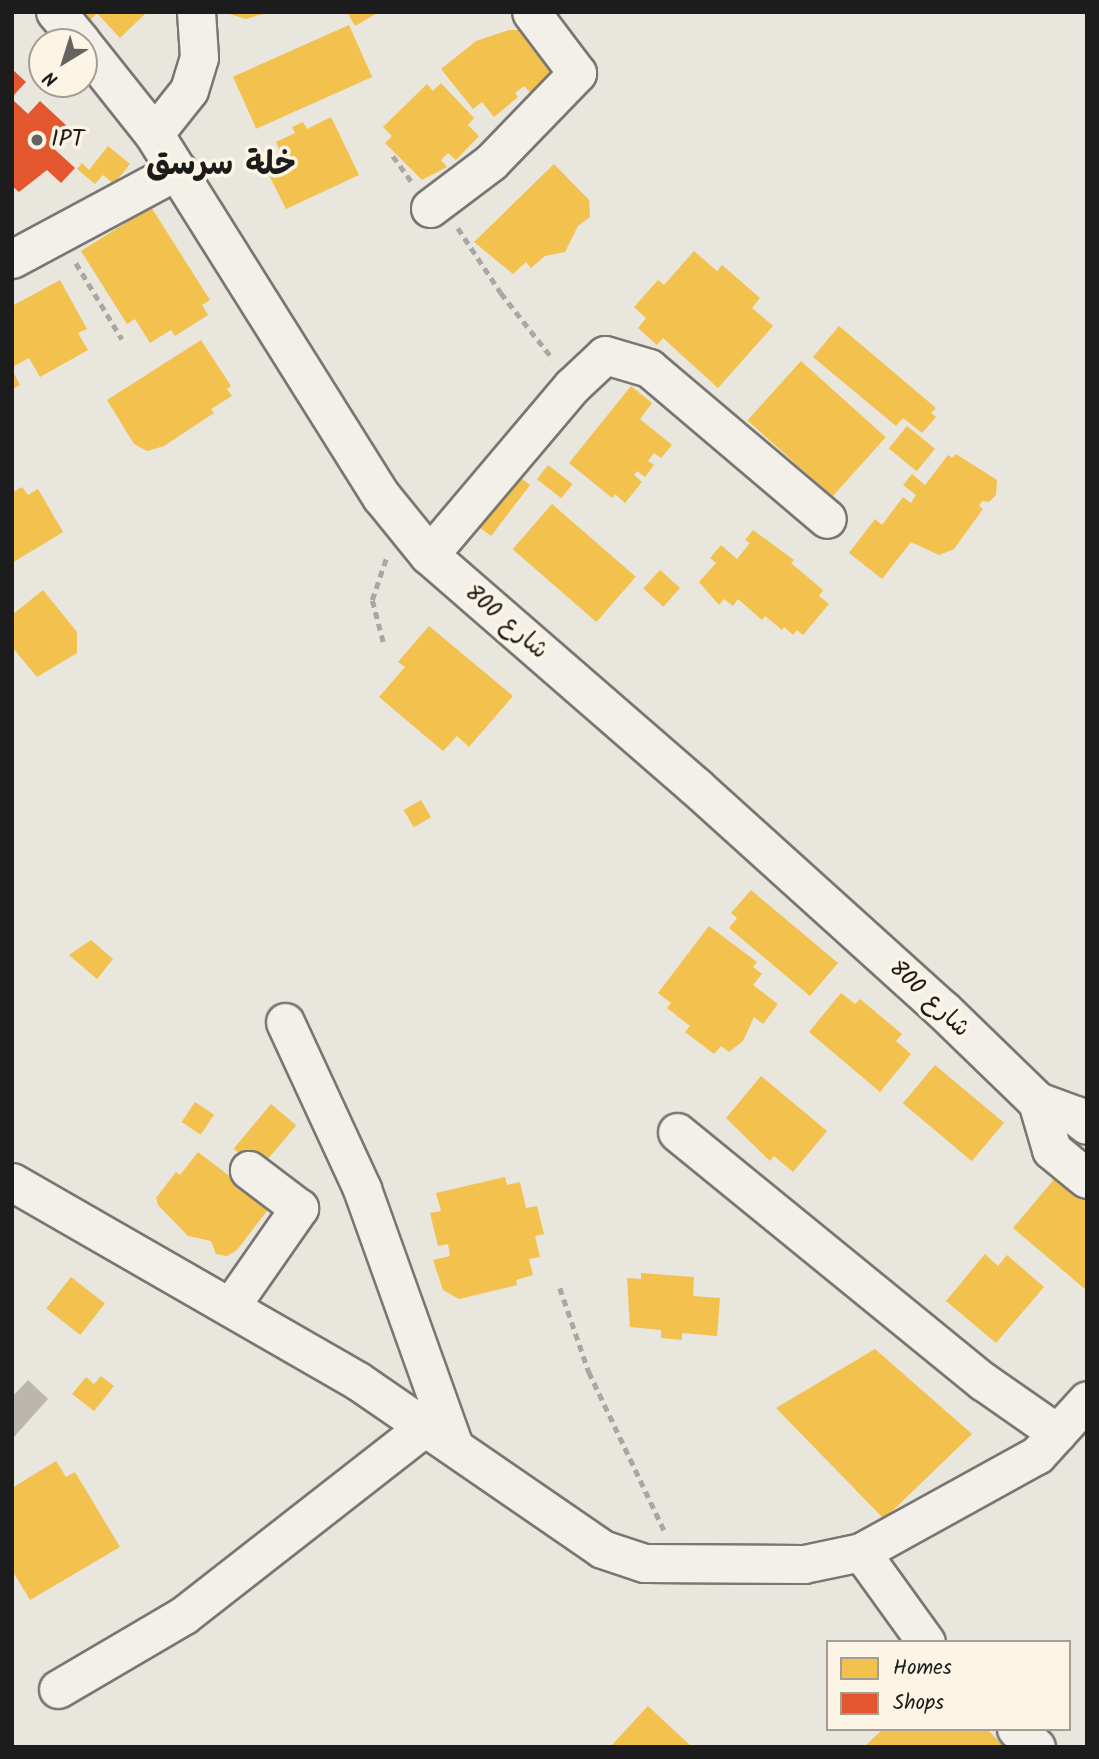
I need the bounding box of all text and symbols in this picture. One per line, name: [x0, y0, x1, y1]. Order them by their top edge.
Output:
north arrow: [28, 28, 98, 98]
text: N: [37, 62, 65, 93]
place label: IPT: [51, 126, 84, 154]
marker: IPT: [29, 132, 45, 148]
district label: خلة سرسق: [146, 147, 296, 185]
street label: شارع 800: [459, 578, 553, 666]
street label: شارع 800: [883, 954, 975, 1044]
legend: [826, 1640, 1071, 1731]
text: Homes: [893, 1652, 952, 1685]
text: Shops: [893, 1687, 944, 1720]

